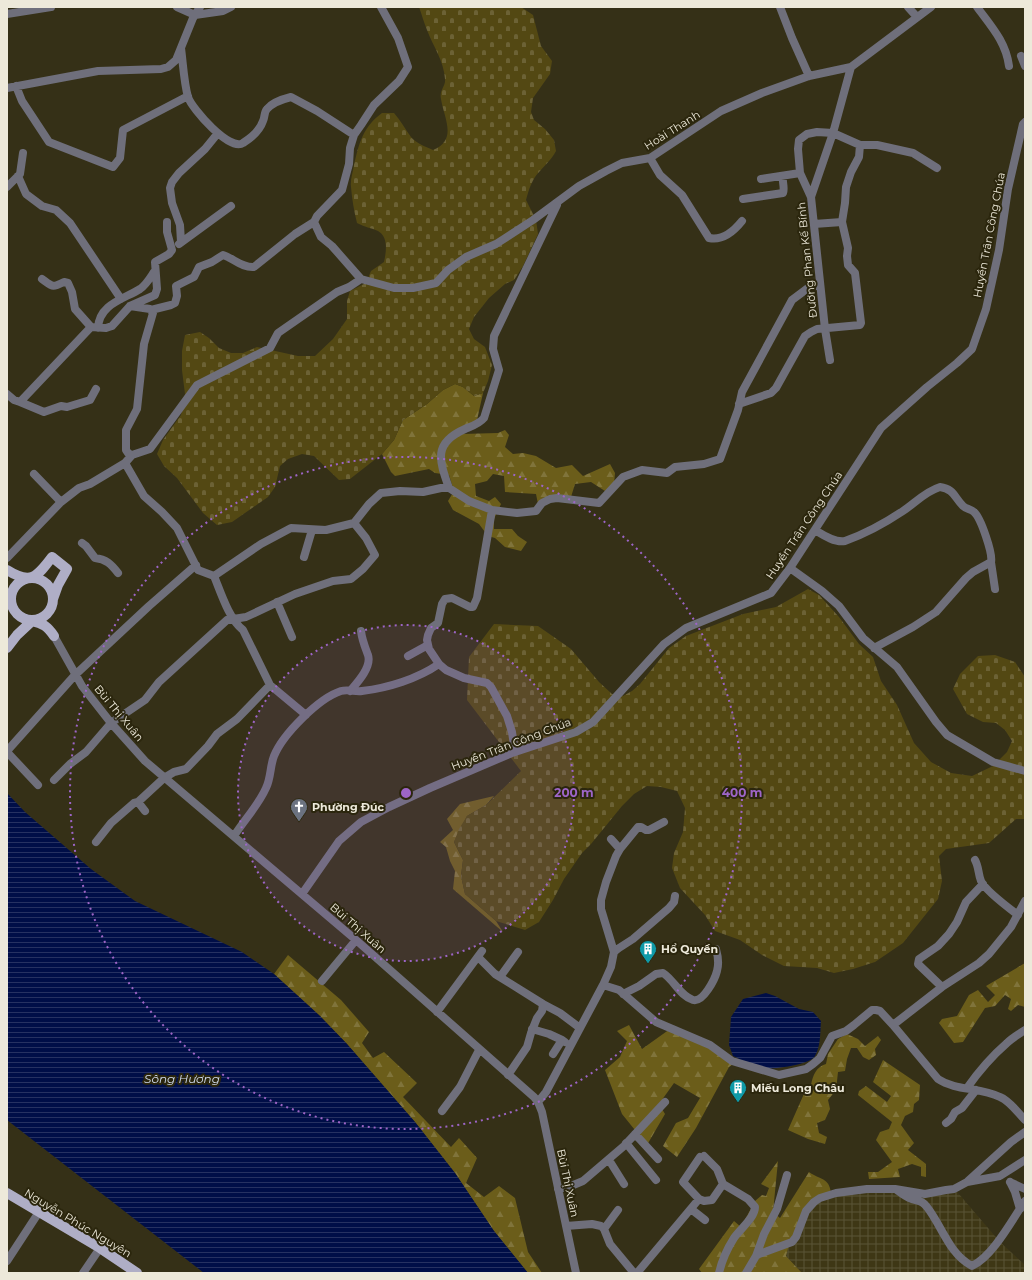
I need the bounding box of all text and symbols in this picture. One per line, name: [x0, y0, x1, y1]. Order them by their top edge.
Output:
street label: Hoài Thanh: [641, 107, 703, 153]
street label: Huyền Trân Công Chúa: [970, 171, 1008, 299]
street label: Đường Phan Kế Bính: [794, 201, 820, 319]
street label: Huyền Trân Công Chúa: [763, 468, 845, 582]
street label: Bùi Thị Xuân: [91, 682, 147, 744]
street label: Huyền Trân Công Chúa: [449, 715, 573, 773]
text: 200 m: [554, 785, 594, 800]
text: 400 m: [722, 785, 762, 800]
centre of rings: [399, 786, 413, 800]
church icon: Phường Đúc: [289, 797, 309, 822]
place label: Phường Đúc: [312, 800, 385, 814]
street label: Bùi Thị Xuân: [327, 900, 389, 956]
building icon: Hổ Quyền: [638, 939, 658, 964]
place label: Hổ Quyền: [661, 942, 718, 956]
water label: Sông Hương: [144, 1071, 220, 1086]
building icon: Miếu Long Châu: [728, 1078, 748, 1103]
place label: Miếu Long Châu: [751, 1081, 845, 1095]
street label: Bùi Thị Xuân: [554, 1148, 582, 1218]
street label: Nguyễn Phúc Nguyên: [22, 1186, 134, 1260]

